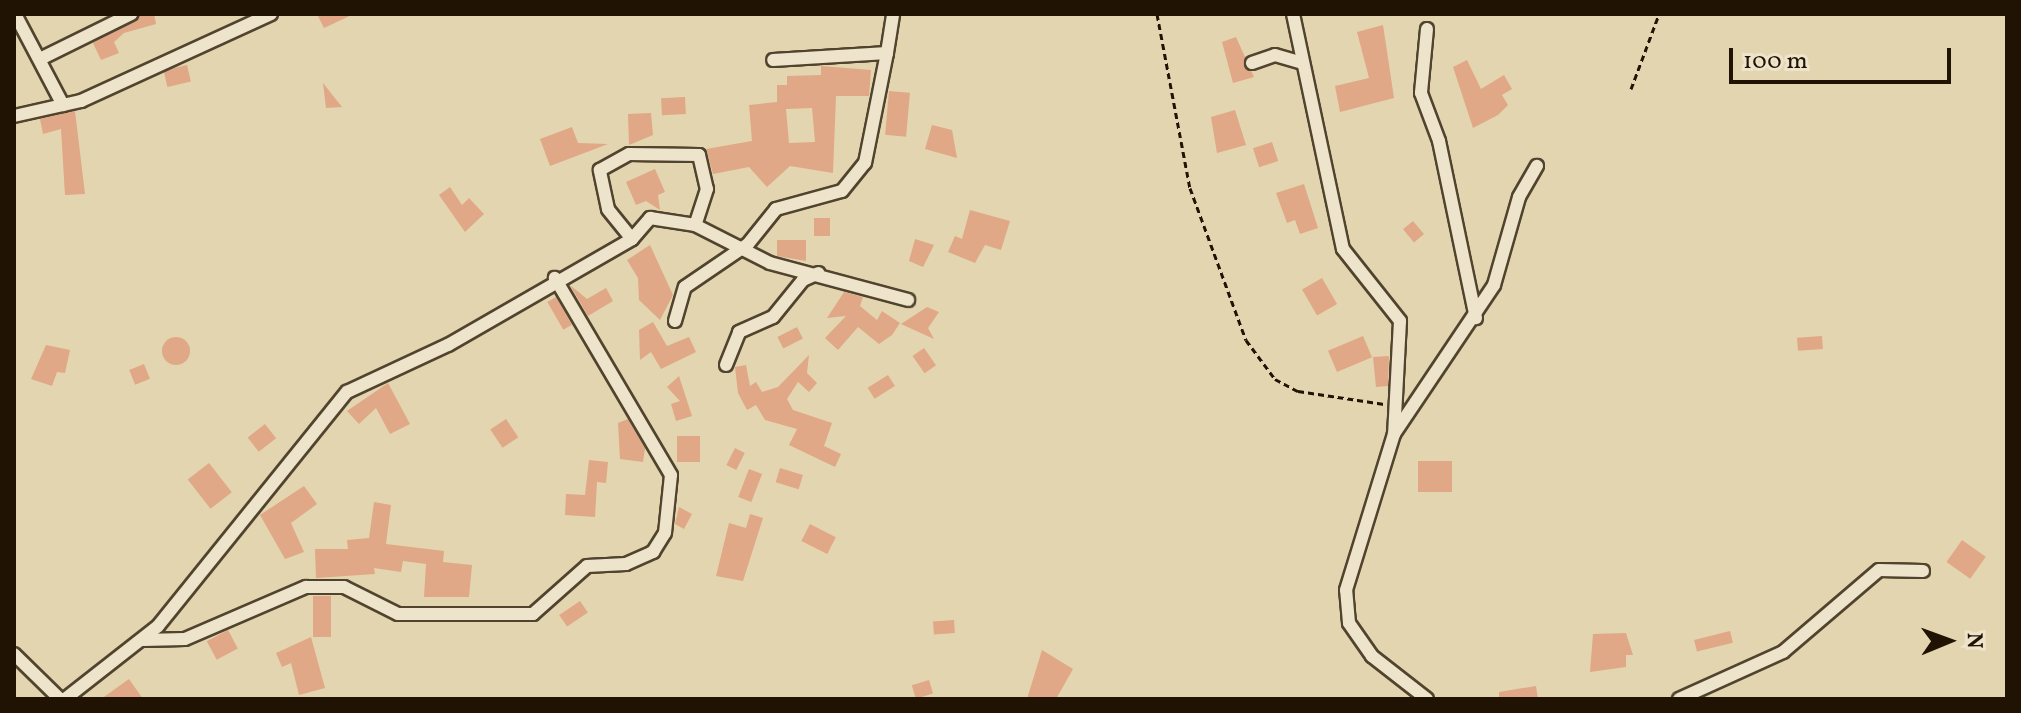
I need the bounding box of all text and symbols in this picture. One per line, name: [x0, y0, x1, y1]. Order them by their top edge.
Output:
scale bar: [1733, 32, 1955, 82]
text: 100 m: [1743, 45, 1808, 79]
north arrow: [1909, 601, 1989, 681]
text: N: [1958, 632, 1989, 649]

